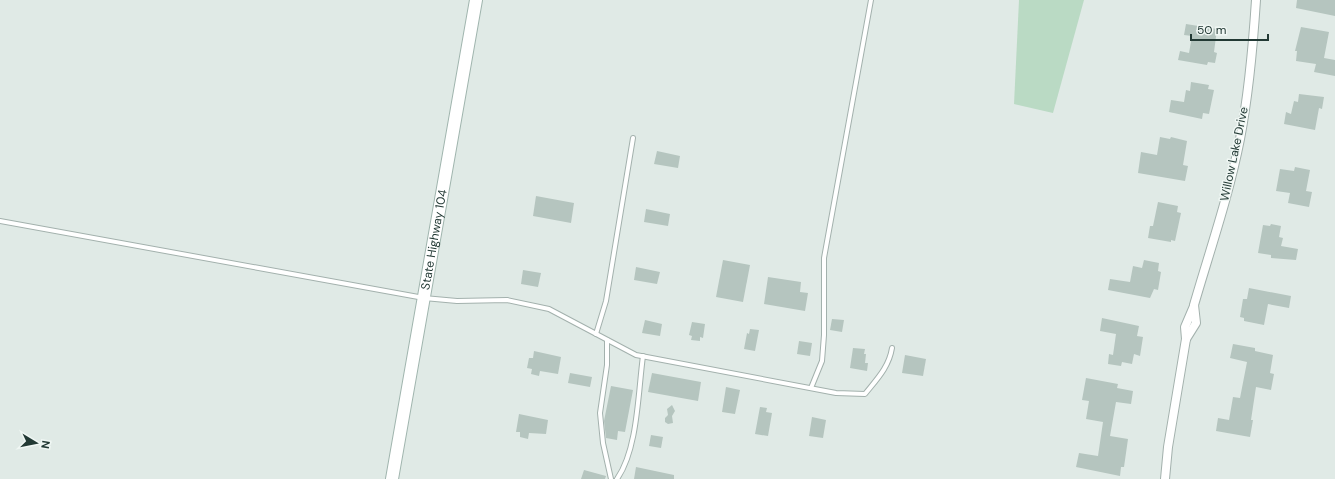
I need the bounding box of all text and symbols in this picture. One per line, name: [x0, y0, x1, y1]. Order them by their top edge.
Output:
scale bar: [1191, 16, 1268, 42]
text: 50 m: [1197, 22, 1226, 38]
street label: Willow Lake Drive: [1216, 105, 1252, 203]
street label: State Highway 104: [417, 188, 451, 291]
north arrow: [16, 423, 56, 463]
text: N: [38, 440, 53, 450]

